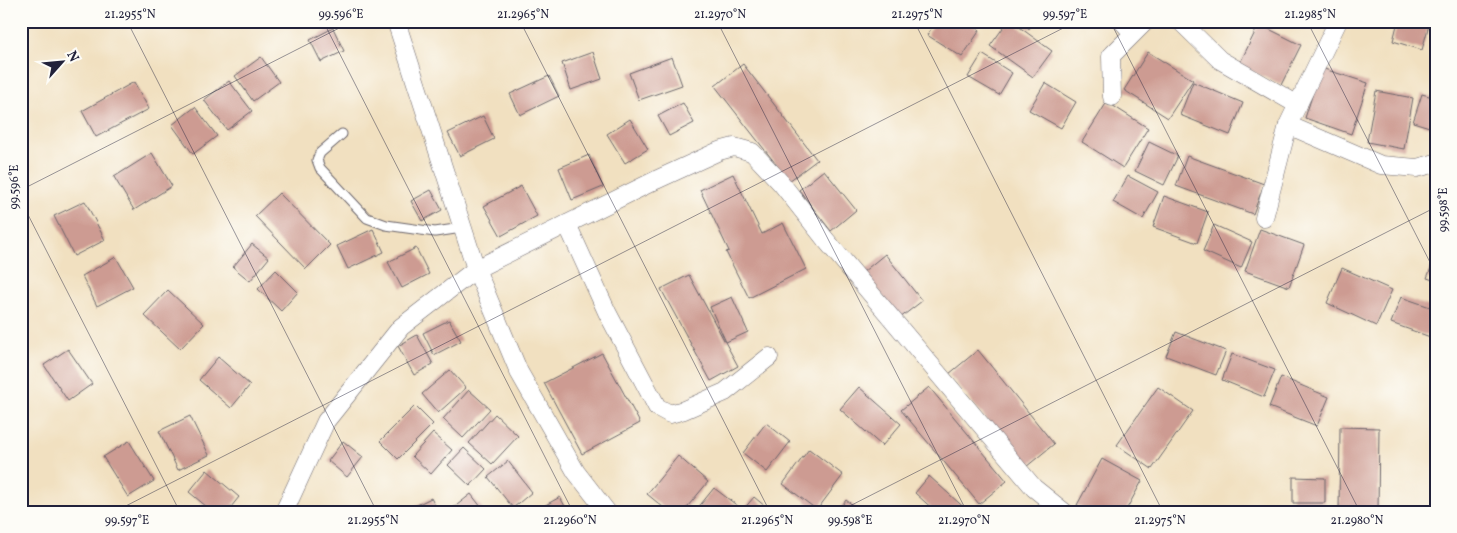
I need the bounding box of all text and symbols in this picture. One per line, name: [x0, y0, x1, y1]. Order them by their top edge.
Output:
text: 21.2955°N: [104, 7, 156, 23]
text: 99.596°E: [318, 7, 364, 23]
text: 21.2965°N: [497, 7, 549, 23]
text: 21.2970°N: [694, 7, 746, 23]
text: 21.2975°N: [891, 7, 943, 23]
text: 99.597°E: [1043, 7, 1087, 23]
text: 21.2985°N: [1284, 7, 1336, 23]
north arrow: [38, 38, 88, 88]
text: N: [61, 48, 83, 66]
text: 99.596°E: [7, 164, 23, 210]
text: 99.598°E: [1436, 188, 1452, 232]
text: 99.597°E: [105, 513, 149, 529]
text: 21.2955°N: [347, 513, 399, 529]
text: 21.2960°N: [543, 513, 597, 529]
text: 21.2965°N: [741, 513, 793, 529]
text: 99.598°E: [828, 513, 872, 529]
text: 21.2970°N: [938, 513, 990, 529]
text: 21.2975°N: [1134, 513, 1186, 529]
text: 21.2980°N: [1331, 513, 1384, 529]

